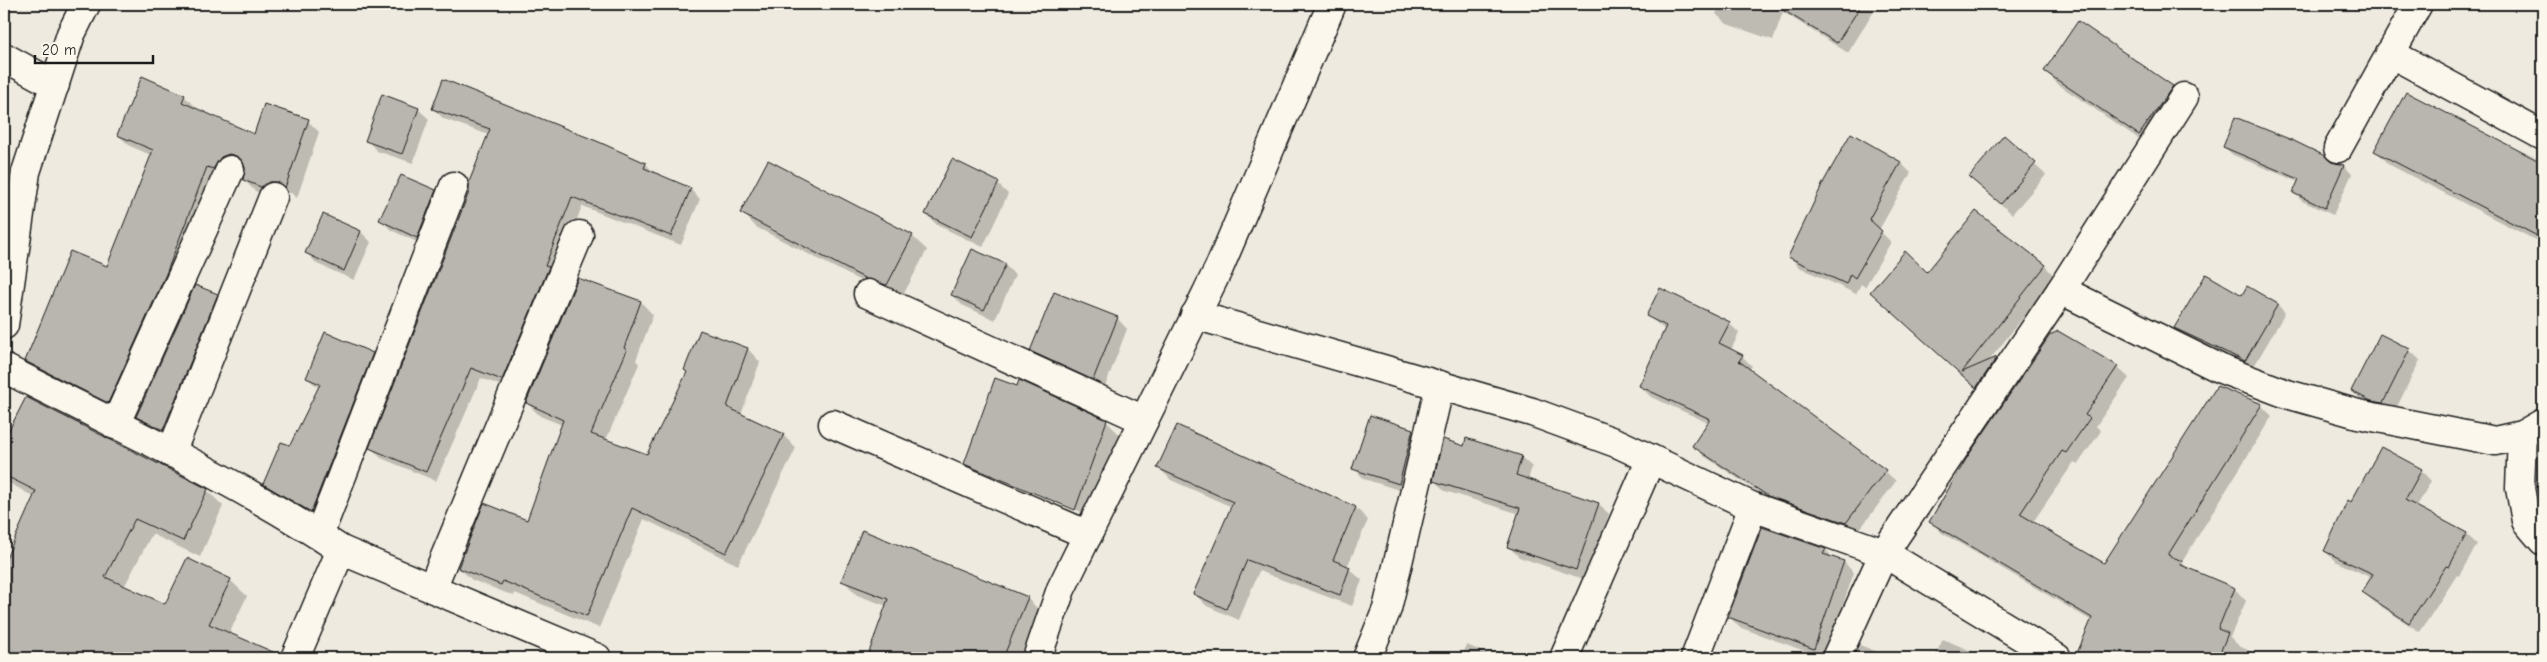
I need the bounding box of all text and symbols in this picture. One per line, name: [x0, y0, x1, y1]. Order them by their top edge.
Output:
scale bar: [35, 32, 152, 64]
text: 20 m: [42, 41, 76, 59]

